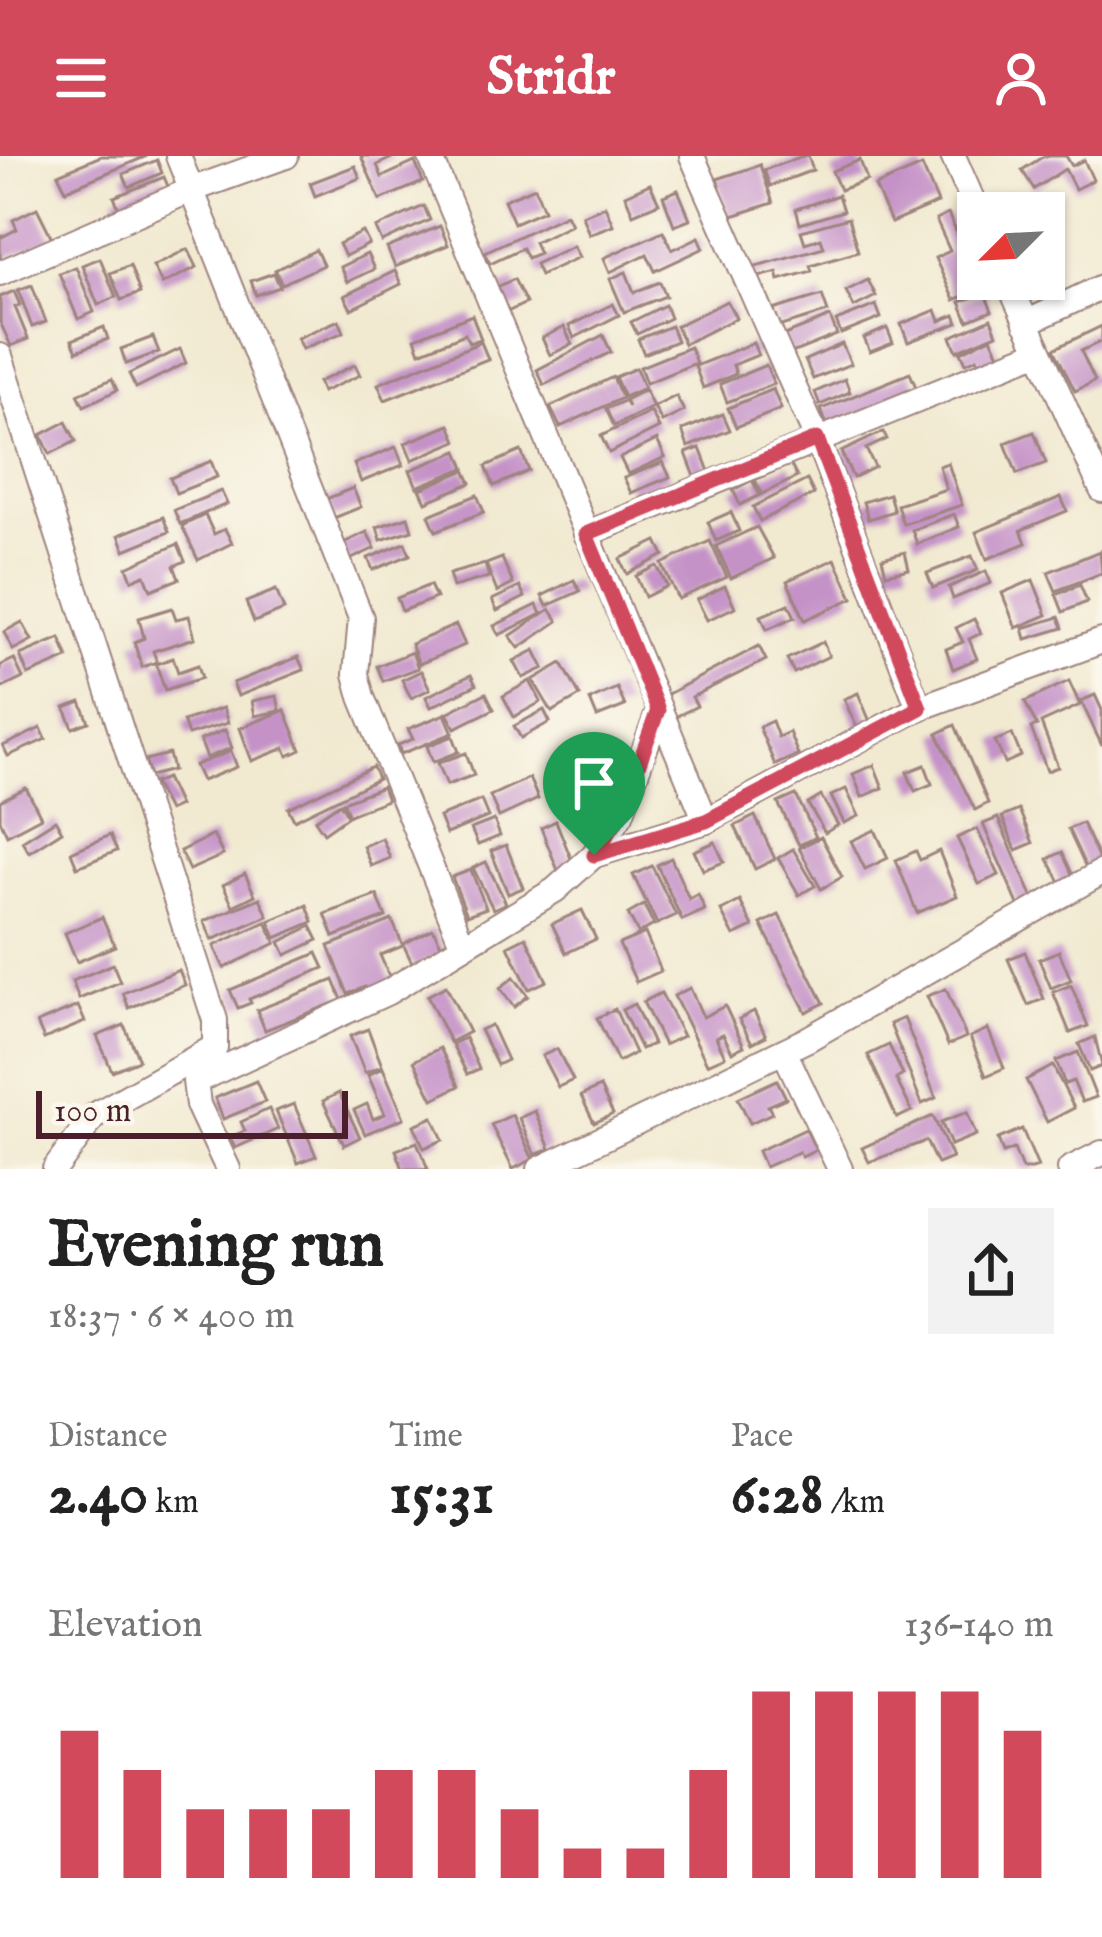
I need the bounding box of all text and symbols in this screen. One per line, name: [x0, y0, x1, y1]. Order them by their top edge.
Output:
text: Stridr: [487, 44, 615, 113]
icon: menu: [48, 45, 114, 111]
icon: person: [988, 45, 1054, 111]
north arrow: [957, 192, 1065, 300]
map controls: [957, 192, 1065, 300]
pin: [543, 732, 645, 855]
icon: arrive: [561, 750, 627, 816]
scale bar: [36, 1085, 348, 1138]
text: 100 m: [54, 1091, 131, 1133]
text: Evening run: [48, 1205, 384, 1289]
button: share: [928, 1208, 1054, 1334]
text: 18:37 · 6 × 400 m: [48, 1292, 295, 1341]
text: Distance: [48, 1416, 167, 1458]
text: Time: [389, 1416, 463, 1458]
text: Pace: [731, 1416, 793, 1458]
text: 2.40: [48, 1458, 148, 1534]
text: 15:31: [389, 1458, 494, 1534]
text: 6:28: [731, 1458, 823, 1534]
text: km: [148, 1482, 199, 1524]
text: /km: [823, 1482, 885, 1524]
text: Elevation: [48, 1601, 203, 1650]
text: 136–140 m: [904, 1601, 1054, 1650]

